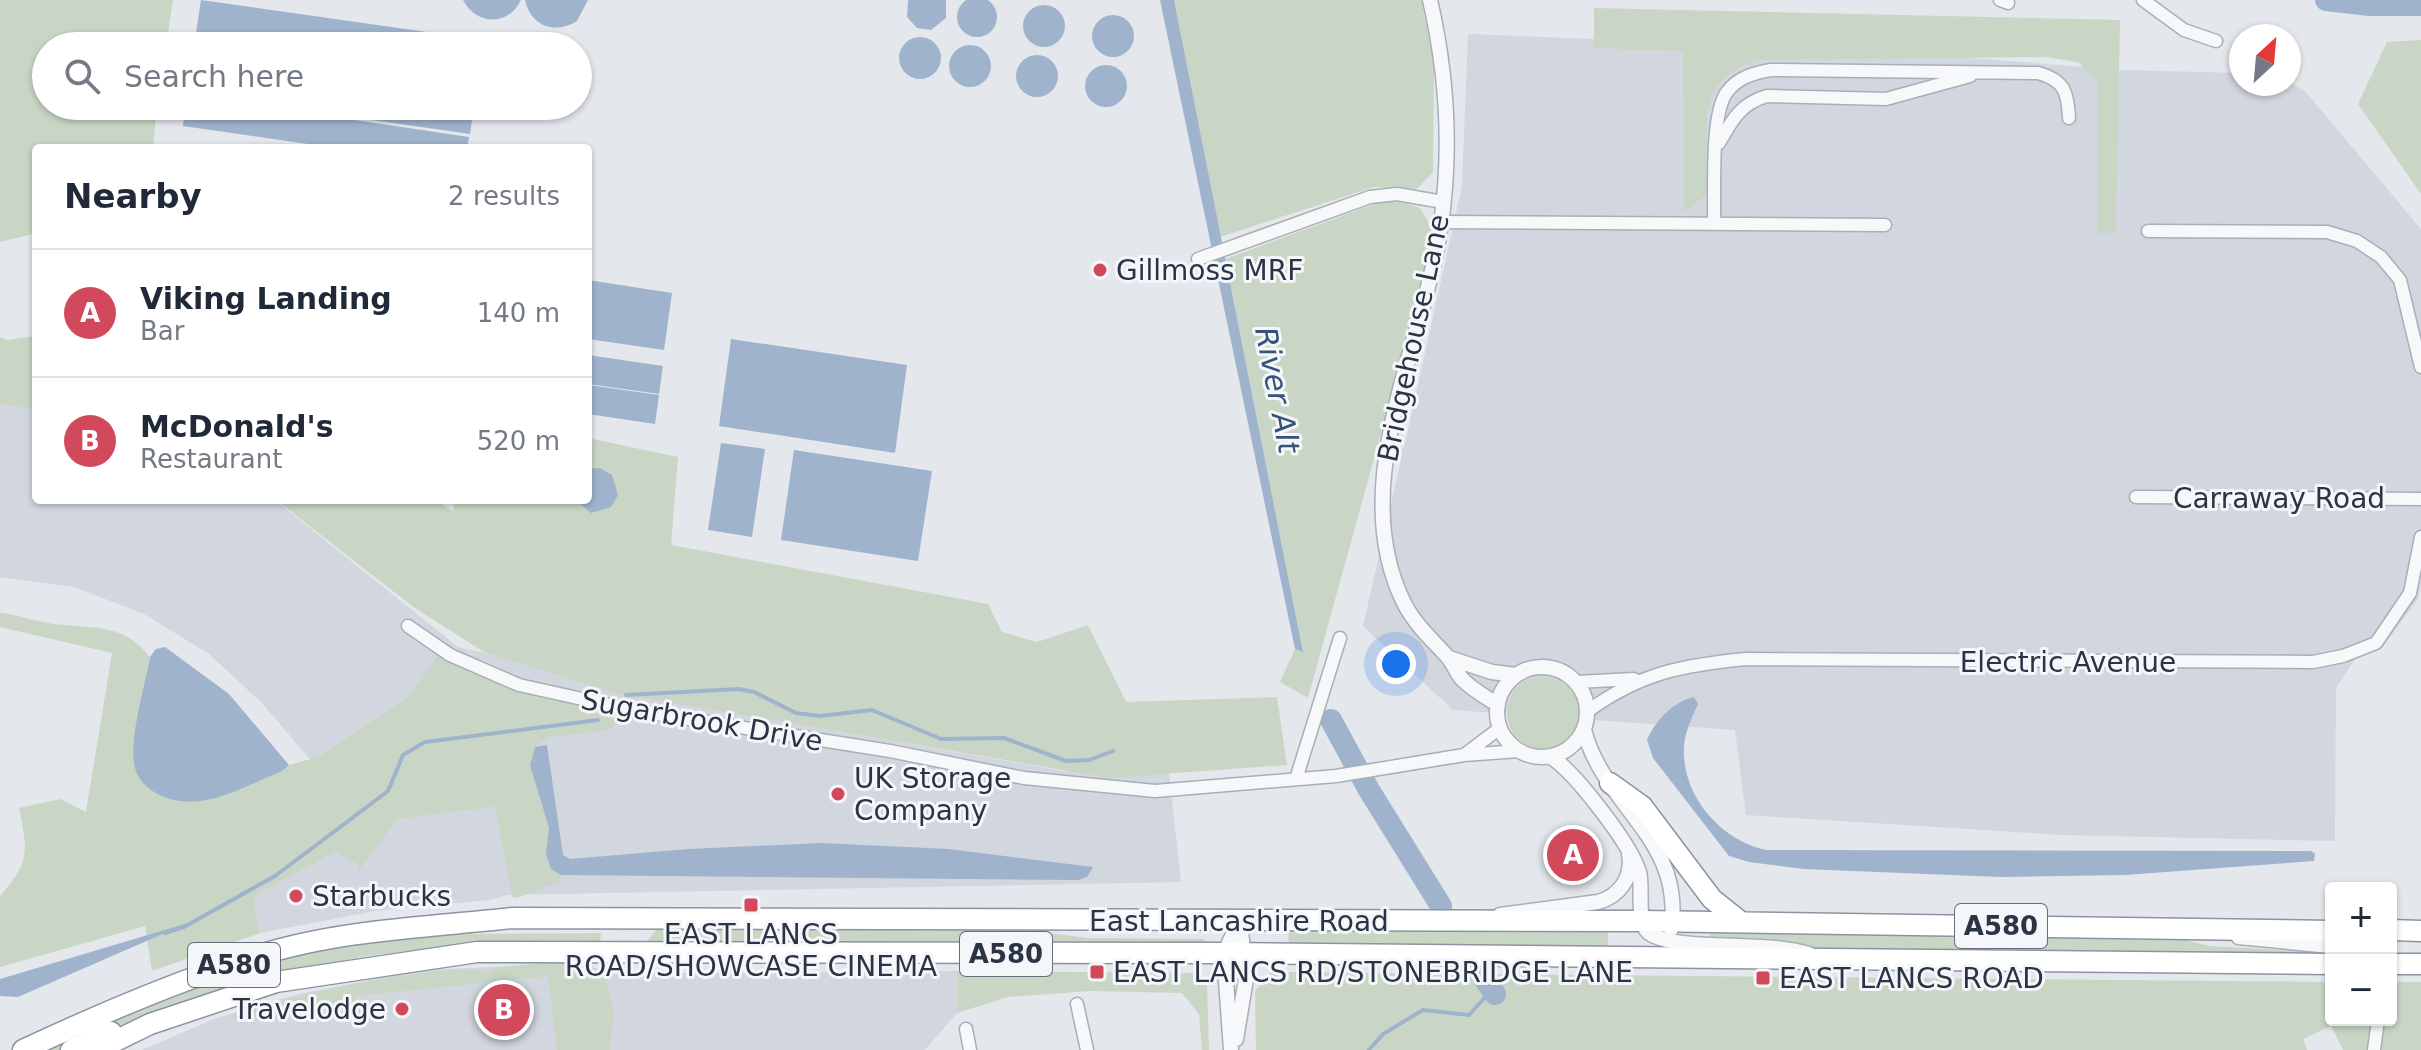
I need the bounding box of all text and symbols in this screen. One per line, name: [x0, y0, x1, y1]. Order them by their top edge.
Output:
north arrow: [2229, 24, 2301, 96]
search box: [32, 32, 592, 120]
icon: search: [60, 54, 104, 98]
text: Search here: [124, 59, 304, 94]
text: Nearby: [64, 176, 202, 216]
text: 2 results: [448, 181, 560, 211]
street label: Bridgehouse Lane: [1371, 211, 1456, 465]
place label: Gillmoss MRF: [1116, 254, 1303, 287]
marker: Gillmoss MRF: [1091, 261, 1109, 279]
text: Viking Landing: [140, 281, 392, 316]
text: A: [80, 298, 100, 328]
text: 140 m: [477, 298, 560, 328]
text: Bar: [140, 316, 184, 346]
water label: River Alt: [1248, 324, 1307, 457]
text: McDonald's: [140, 409, 334, 444]
text: B: [80, 426, 100, 456]
text: 520 m: [477, 426, 560, 456]
text: Restaurant: [140, 444, 282, 474]
street label: Carraway Road: [2173, 482, 2385, 515]
your location: [1376, 644, 1416, 684]
street label: Electric Avenue: [1960, 646, 2176, 679]
street label: Sugarbrook Drive: [579, 683, 825, 758]
place label: UK Storage Company: [854, 762, 1011, 827]
marker: UK Storage Company: [829, 785, 847, 803]
pin: A: [1547, 825, 1599, 885]
place label: Starbucks: [312, 880, 451, 913]
map controls: [2325, 882, 2397, 1026]
button: +: [2325, 882, 2397, 954]
marker: Starbucks: [287, 887, 305, 905]
marker: EAST LANCS ROAD/SHOWCASE CINEMA: [742, 896, 760, 914]
road number: A580: [1955, 904, 2047, 948]
street label: East Lancashire Road: [1089, 905, 1389, 938]
place label: EAST LANCS ROAD/SHOWCASE CINEMA: [565, 918, 937, 983]
road number: A580: [960, 932, 1052, 976]
road number: A580: [188, 943, 280, 987]
button: −: [2325, 954, 2397, 1026]
place label: EAST LANCS RD/STONEBRIDGE LANE: [1113, 956, 1633, 989]
place label: EAST LANCS ROAD: [1779, 962, 2044, 995]
marker: EAST LANCS RD/STONEBRIDGE LANE: [1088, 963, 1106, 981]
marker: EAST LANCS ROAD: [1754, 969, 1772, 987]
pin: B: [478, 980, 530, 1040]
place label: Travelodge: [232, 993, 386, 1026]
marker: Travelodge: [393, 1000, 411, 1018]

